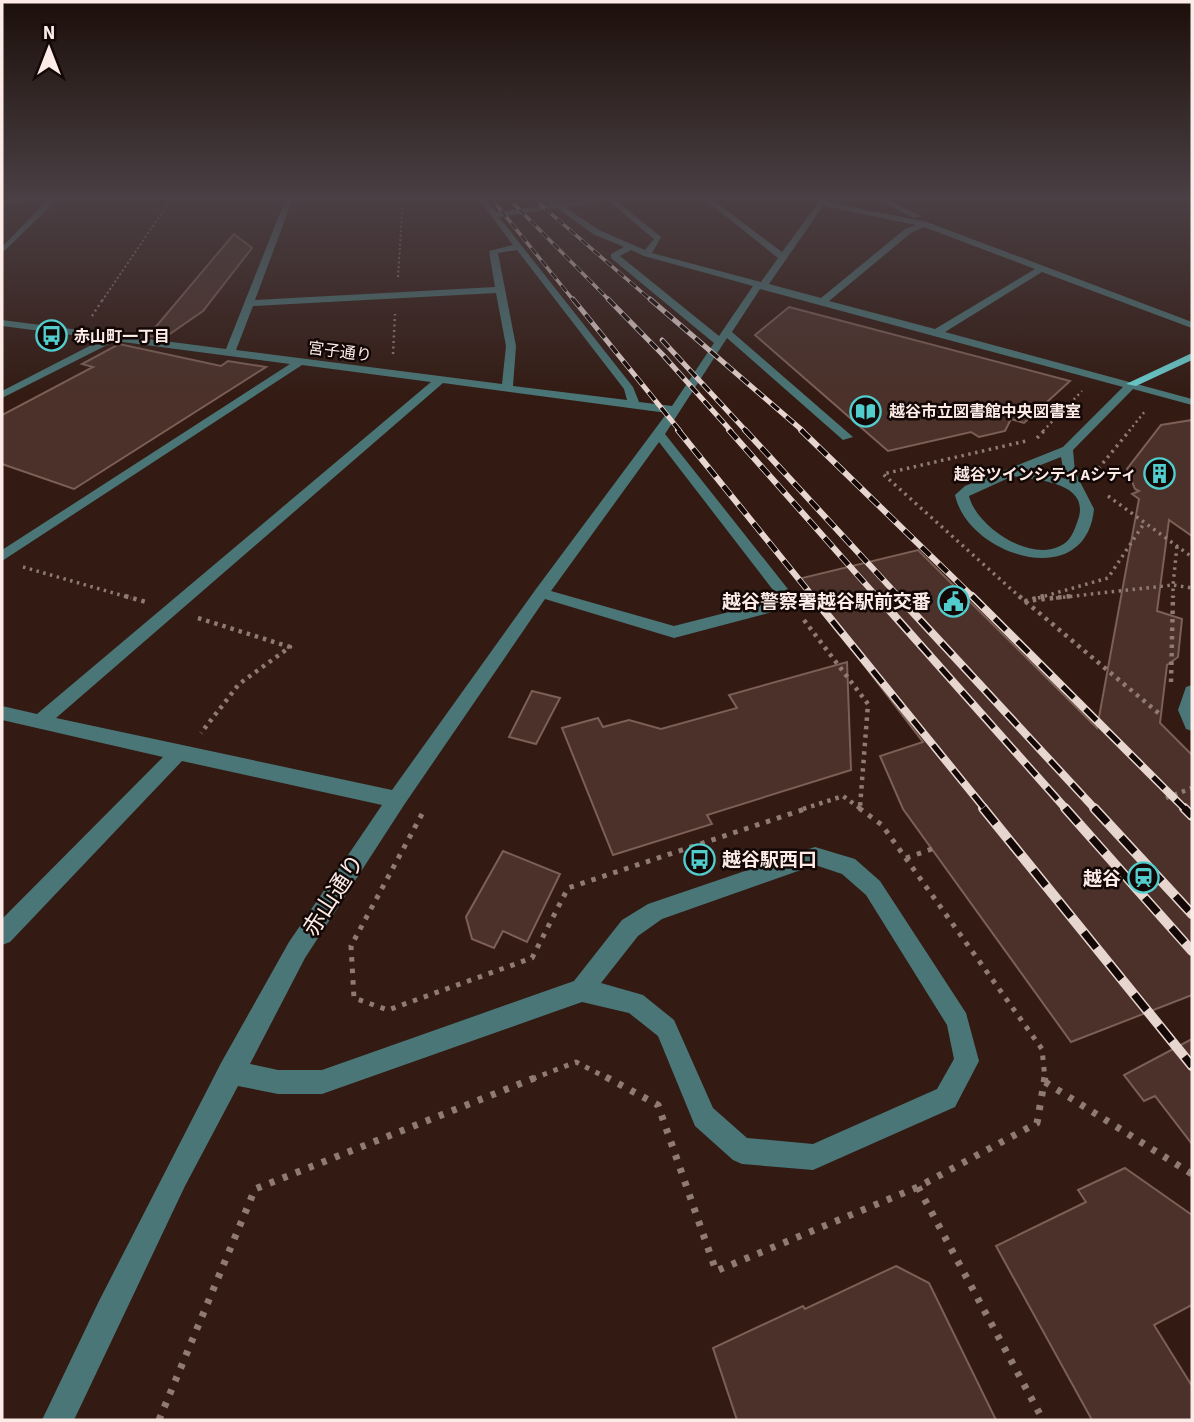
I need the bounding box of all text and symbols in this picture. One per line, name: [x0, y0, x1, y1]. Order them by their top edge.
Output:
north arrow: [14, 14, 84, 84]
text: N: [43, 20, 55, 47]
bus stop icon: 赤山町一丁目: [34, 319, 68, 353]
place label: 赤山町一丁目: [74, 326, 170, 348]
street label: 宮子通り: [307, 337, 373, 367]
library icon: 越谷市立図書館中央図書室: [849, 394, 883, 428]
place label: 越谷市立図書館中央図書室: [889, 401, 1081, 423]
building icon: 越谷ツインシティAシティ: [1143, 457, 1177, 491]
place label: 越谷ツインシティAシティ: [954, 464, 1137, 486]
public building icon: 越谷警察署越谷駅前交番: [937, 584, 971, 618]
place label: 越谷警察署越谷駅前交番: [722, 589, 931, 616]
bus stop icon: 越谷駅西口: [682, 842, 716, 876]
place label: 越谷駅西口: [722, 847, 817, 874]
street label: 赤山通り: [295, 848, 372, 943]
station icon: 越谷: [1127, 861, 1161, 895]
place label: 越谷: [1083, 866, 1121, 893]

